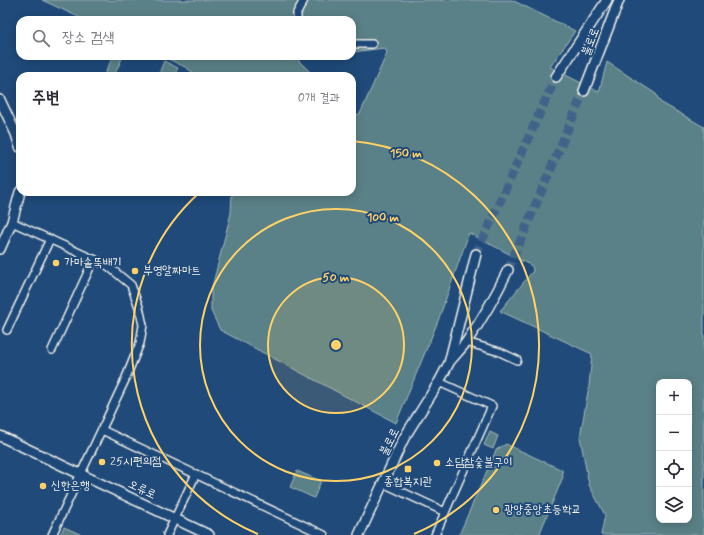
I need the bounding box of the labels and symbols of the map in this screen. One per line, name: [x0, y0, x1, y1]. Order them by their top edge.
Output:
street label: 불로로: [578, 26, 604, 58]
text: 150 m: [390, 146, 422, 162]
text: 100 m: [367, 210, 400, 226]
place label: 가마솥뚝배기: [64, 255, 122, 271]
marker: 가마솥뚝배기: [51, 258, 61, 268]
place label: 부영알짜마트: [143, 263, 201, 279]
marker: 부영알짜마트: [130, 266, 140, 276]
text: 50 m: [323, 270, 350, 286]
centre of rings: [329, 338, 343, 352]
street label: 불로로: [376, 425, 404, 459]
place label: 25시편의점: [110, 454, 162, 470]
place label: 소담참숯불구이: [445, 455, 513, 471]
marker: 25시편의점: [97, 457, 107, 467]
marker: 소담참숯불구이: [432, 458, 442, 468]
marker: 종합복지관: [403, 464, 413, 474]
place label: 종합복지관: [384, 474, 432, 490]
street label: 오류로: [125, 477, 159, 503]
place label: 신한은행: [51, 478, 90, 494]
marker: 신한은행: [38, 481, 48, 491]
place label: 광양중앙초등학교: [504, 502, 581, 518]
marker: 광양중앙초등학교: [491, 505, 501, 515]

